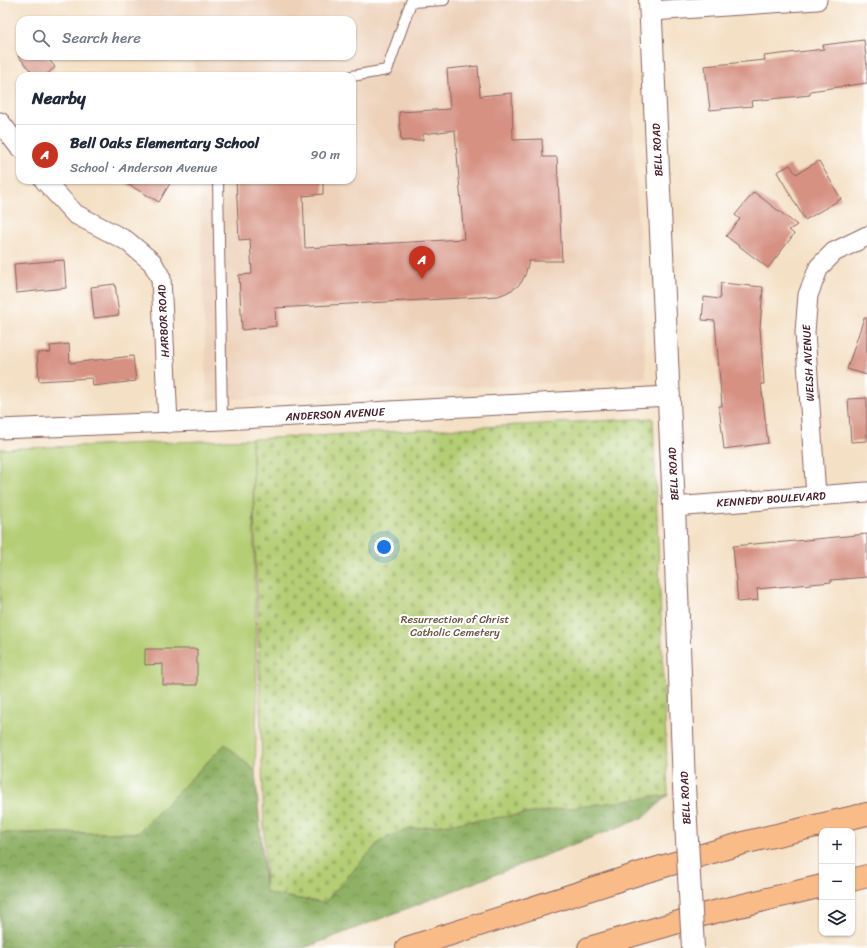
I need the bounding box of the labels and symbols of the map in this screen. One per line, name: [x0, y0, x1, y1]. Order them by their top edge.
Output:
street label: BELL ROAD: [647, 123, 668, 177]
pin: A: [409, 246, 435, 279]
street label: HARBOR ROAD: [152, 284, 175, 358]
street label: WELSH AVENUE: [797, 323, 820, 402]
street label: ANDERSON AVENUE: [284, 402, 386, 427]
street label: BELL ROAD: [663, 447, 684, 501]
street label: KENNEDY BOULEVARD: [716, 486, 827, 513]
your location: [374, 537, 394, 557]
park label: Resurrection of Christ Catholic Cemetery: [401, 610, 509, 642]
street label: BELL ROAD: [675, 771, 696, 825]

